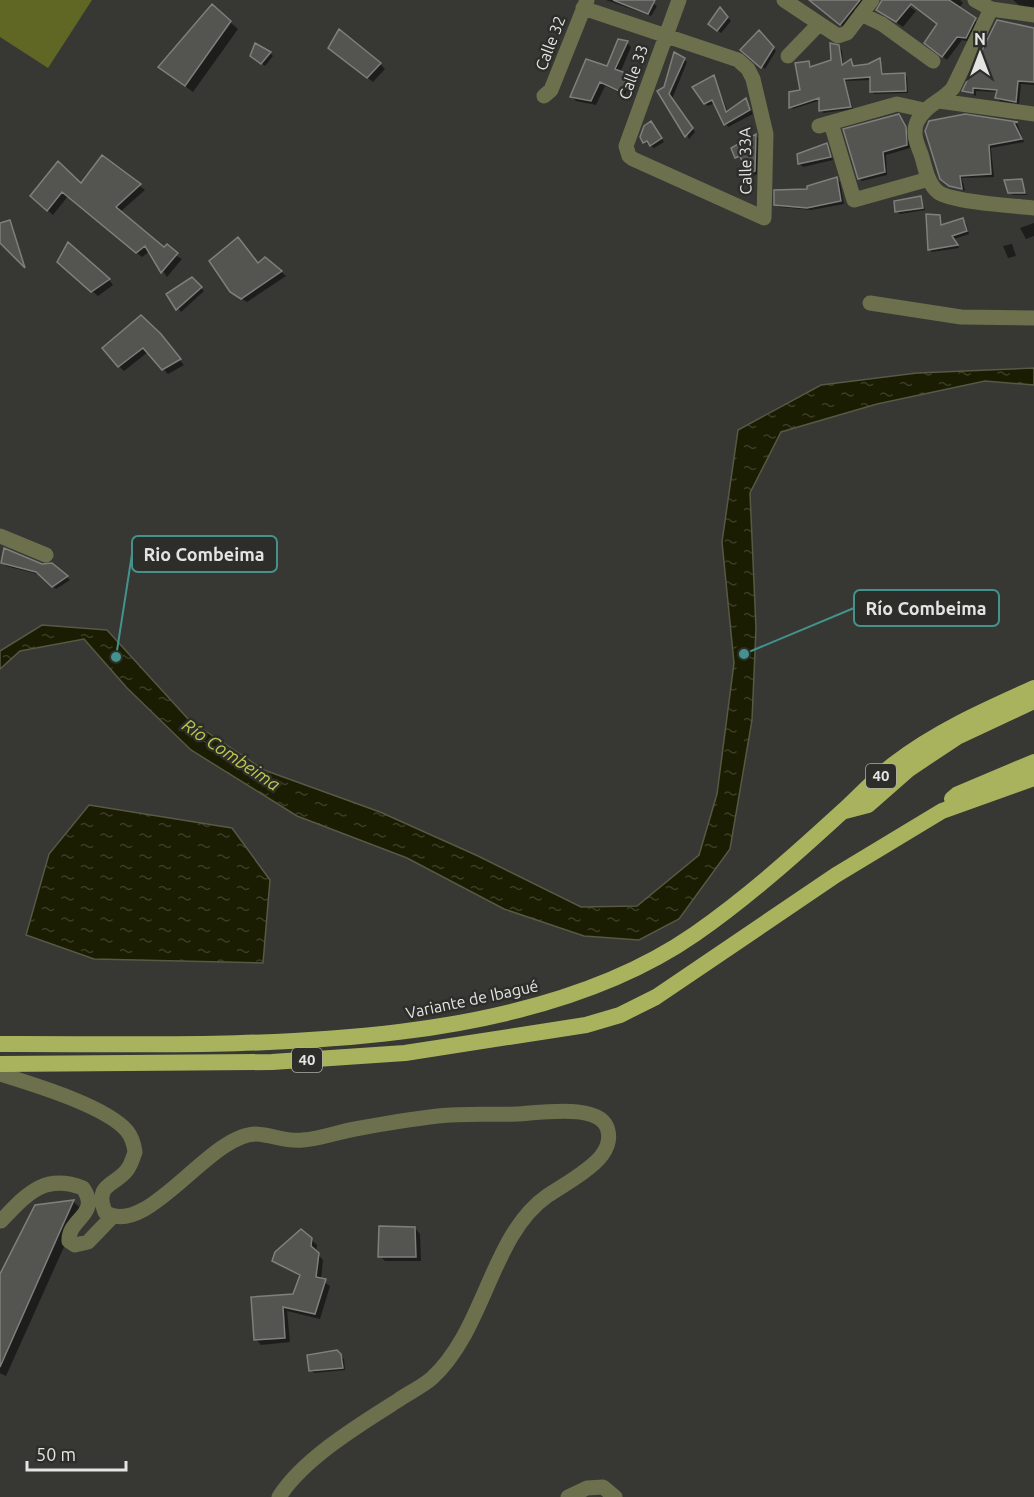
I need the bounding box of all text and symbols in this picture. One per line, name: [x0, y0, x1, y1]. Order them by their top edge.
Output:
street label: Calle 32: [531, 13, 569, 73]
north arrow: [950, 24, 1010, 84]
text: N: [974, 30, 986, 48]
street label: Calle 33: [615, 42, 651, 102]
street label: Calle 33A: [735, 127, 755, 195]
callout: Rio Combeima: [132, 536, 277, 572]
text: Rio Combeima: [143, 544, 265, 564]
callout: Río Combeima: [854, 590, 999, 626]
text: Río Combeima: [865, 598, 987, 618]
water label: Río Combeima: [179, 714, 284, 794]
road number: 40: [866, 764, 896, 788]
street label: Variante de Ibagué: [404, 976, 540, 1022]
road number: 40: [292, 1048, 322, 1072]
scale bar: [27, 1434, 126, 1472]
text: 50 m: [36, 1444, 76, 1464]

